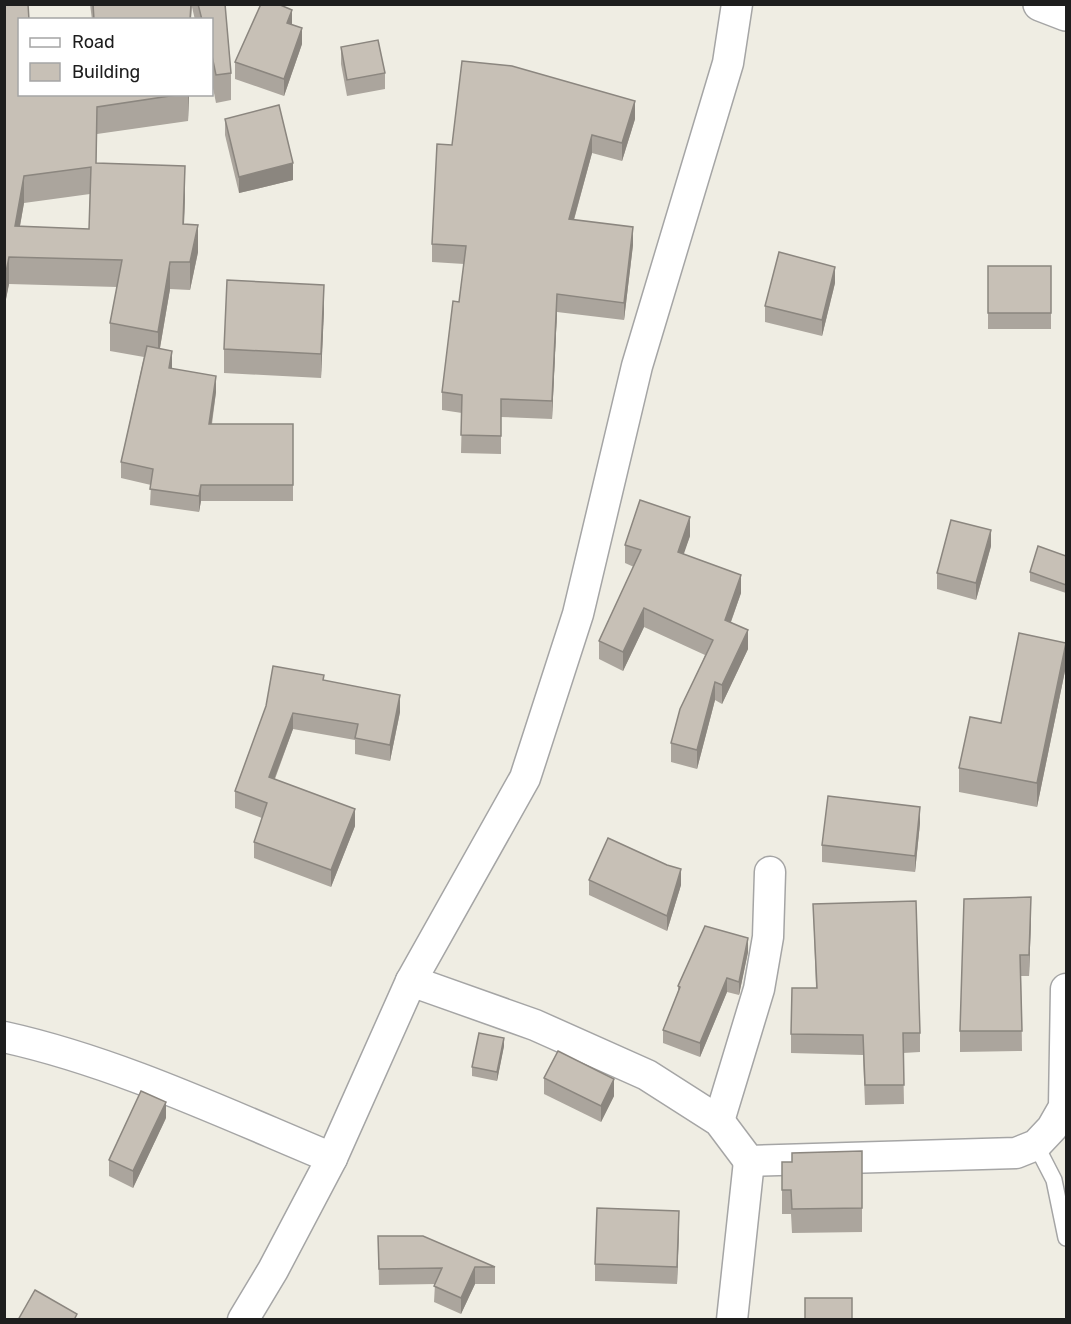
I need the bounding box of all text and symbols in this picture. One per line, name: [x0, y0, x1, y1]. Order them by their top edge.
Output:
legend: [18, 18, 213, 96]
text: Road: [72, 31, 115, 53]
text: Building: [72, 61, 140, 83]

